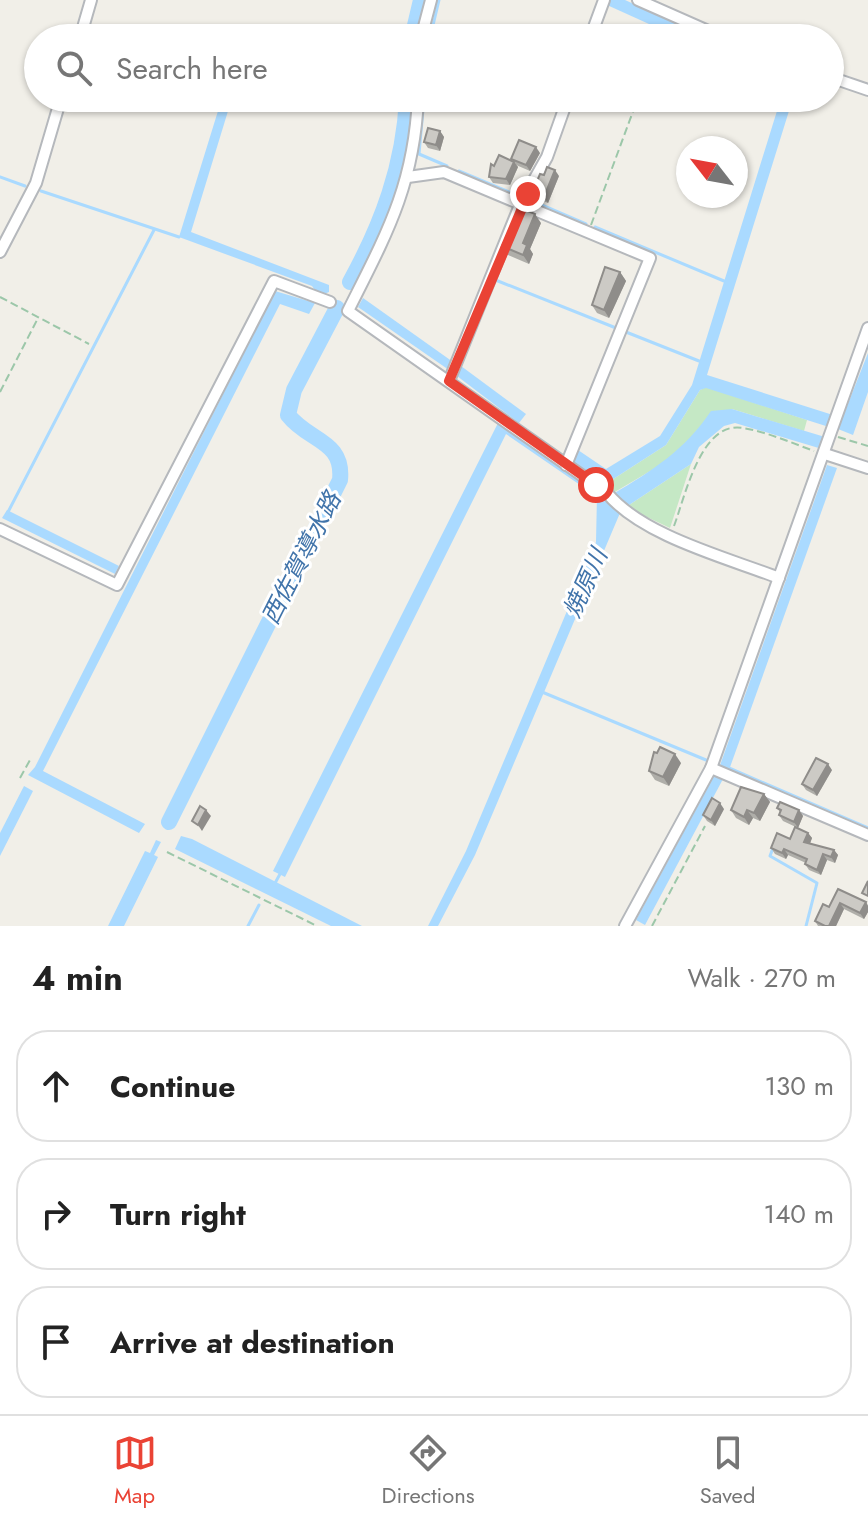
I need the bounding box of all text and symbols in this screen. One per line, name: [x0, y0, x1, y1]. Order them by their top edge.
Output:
search box: [24, 24, 844, 112]
icon: search: [52, 46, 96, 90]
text: Search here: [116, 47, 268, 90]
north arrow: [676, 136, 748, 208]
route end: [510, 176, 546, 212]
route start: [578, 467, 614, 503]
water label: 西佐賀導水路: [253, 484, 350, 630]
water label: 焼原川: [554, 540, 617, 623]
text: 4 min: [32, 954, 123, 1003]
text: Walk · 270 m: [687, 959, 836, 997]
icon: ahead: [34, 1064, 78, 1108]
text: Continue: [110, 1065, 236, 1108]
text: 130 m: [764, 1067, 834, 1105]
icon: right: [34, 1192, 78, 1236]
text: Turn right: [110, 1193, 246, 1236]
text: 140 m: [763, 1195, 834, 1233]
icon: arrive: [34, 1320, 78, 1364]
text: Arrive at destination: [110, 1321, 395, 1364]
tab: Map: [113, 1431, 157, 1511]
tab: Directions: [382, 1431, 475, 1511]
tab: Saved: [700, 1431, 755, 1511]

